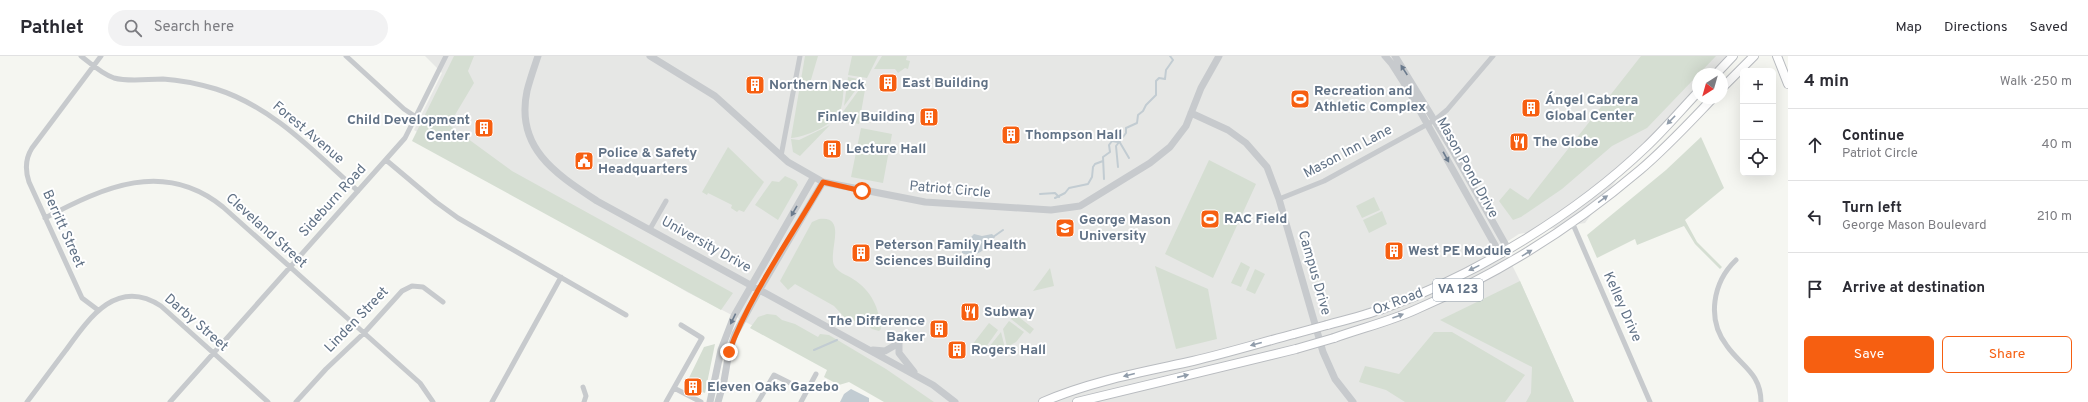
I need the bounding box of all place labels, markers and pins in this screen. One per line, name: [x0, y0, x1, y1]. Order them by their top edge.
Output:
building icon: East Building: [877, 72, 899, 94]
building icon: Northern Neck: [744, 74, 766, 96]
place label: East Building: [902, 75, 989, 92]
place label: Northern Neck: [769, 77, 865, 94]
place label: Recreation and Athletic Complex: [1314, 83, 1426, 116]
sports icon: Recreation and Athletic Complex: [1289, 88, 1311, 110]
place label: Ángel Cabrera Global Center: [1545, 91, 1638, 125]
building icon: Ángel Cabrera Global Center: [1520, 97, 1542, 119]
building icon: Finley Building: [918, 106, 940, 128]
place label: Finley Building: [817, 109, 915, 126]
place label: Child Development Center: [347, 112, 470, 145]
building icon: Child Development Center: [473, 117, 495, 139]
building icon: Thompson Hall: [1000, 124, 1022, 146]
place label: Thompson Hall: [1025, 127, 1122, 144]
restaurant icon: The Globe: [1508, 131, 1530, 153]
place label: The Globe: [1533, 134, 1599, 151]
building icon: Lecture Hall: [821, 138, 843, 160]
place label: Lecture Hall: [846, 141, 926, 158]
place label: Police & Safety Headquarters: [598, 145, 697, 178]
public building icon: Police & Safety Headquarters: [573, 150, 595, 172]
sports icon: RAC Field: [1199, 208, 1221, 230]
place label: RAC Field: [1224, 211, 1287, 228]
place label: George Mason University: [1079, 212, 1171, 245]
school or university icon: George Mason University: [1054, 217, 1076, 239]
place label: Peterson Family Health Sciences Building: [875, 237, 1026, 270]
building icon: West PE Module: [1383, 240, 1405, 262]
building icon: Peterson Family Health Sciences Building: [850, 242, 872, 264]
place label: West PE Module: [1408, 243, 1512, 260]
restaurant icon: Subway: [959, 301, 981, 323]
place label: Subway: [984, 304, 1035, 321]
place label: The Difference Baker: [828, 313, 925, 346]
building icon: The Difference Baker: [928, 318, 950, 340]
building icon: Rogers Hall: [946, 339, 968, 361]
place label: Rogers Hall: [971, 342, 1046, 359]
building icon: Eleven Oaks Gazebo: [682, 376, 704, 398]
place label: Eleven Oaks Gazebo: [707, 379, 839, 396]

